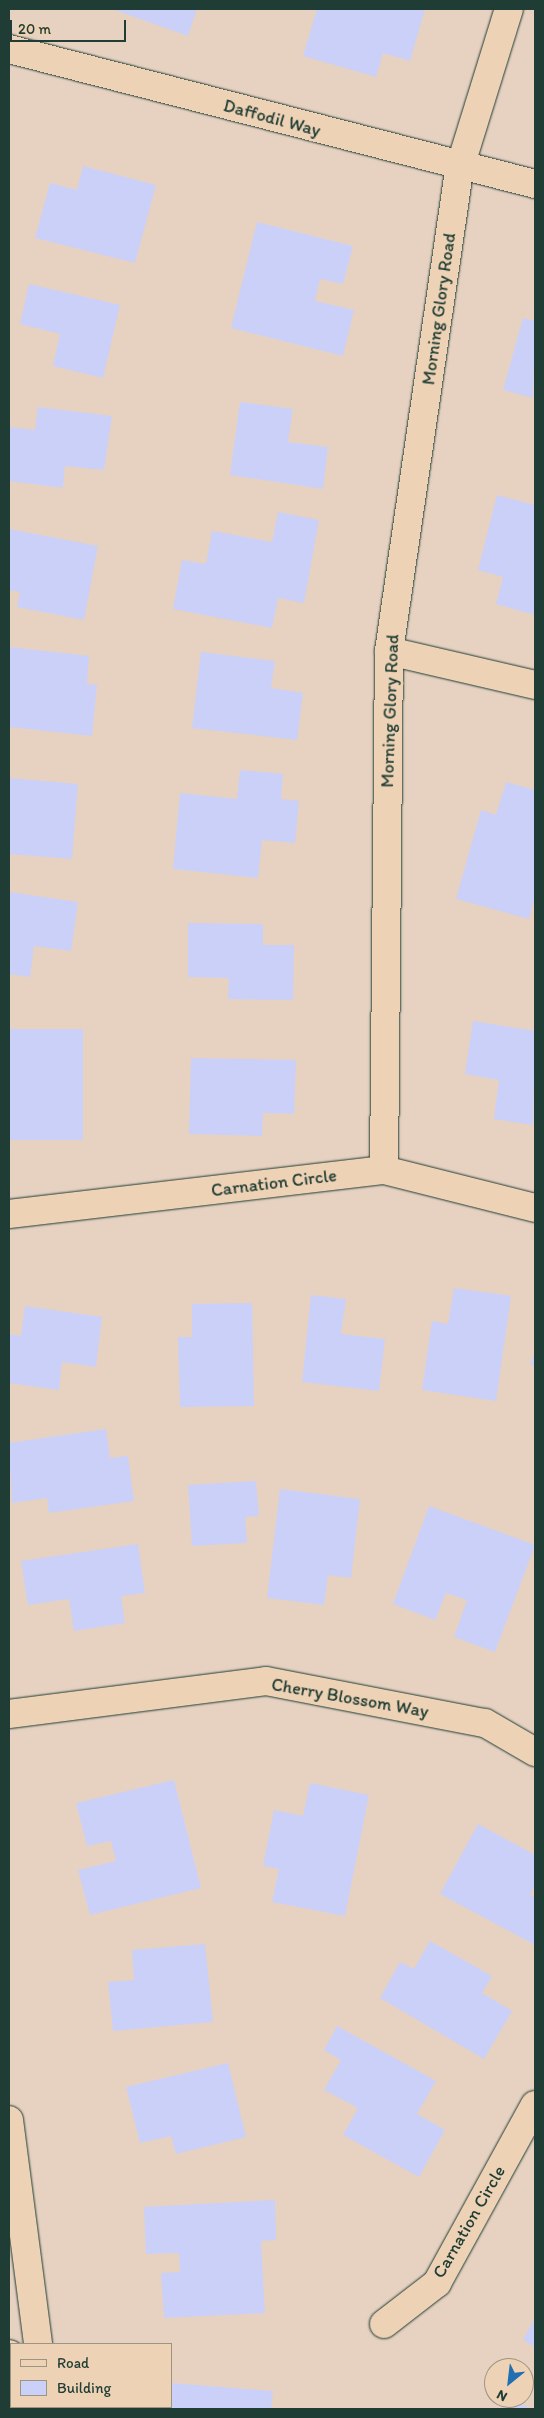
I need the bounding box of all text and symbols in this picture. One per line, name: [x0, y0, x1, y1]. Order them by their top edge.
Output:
scale bar: [12, 10, 129, 42]
text: 20 m: [18, 20, 51, 38]
street label: Daffodil Way: [221, 95, 323, 141]
street label: Morning Glory Road: [418, 232, 460, 386]
street label: Morning Glory Road: [377, 634, 403, 788]
street label: Carnation Circle: [210, 1165, 338, 1201]
street label: Cherry Blossom Way: [270, 1674, 430, 1722]
street label: Carnation Circle: [428, 2162, 510, 2282]
legend: [10, 2343, 172, 2408]
text: Road: [57, 2354, 89, 2372]
north arrow: [484, 2358, 534, 2408]
text: Building: [57, 2379, 111, 2397]
text: N: [494, 2386, 510, 2405]

